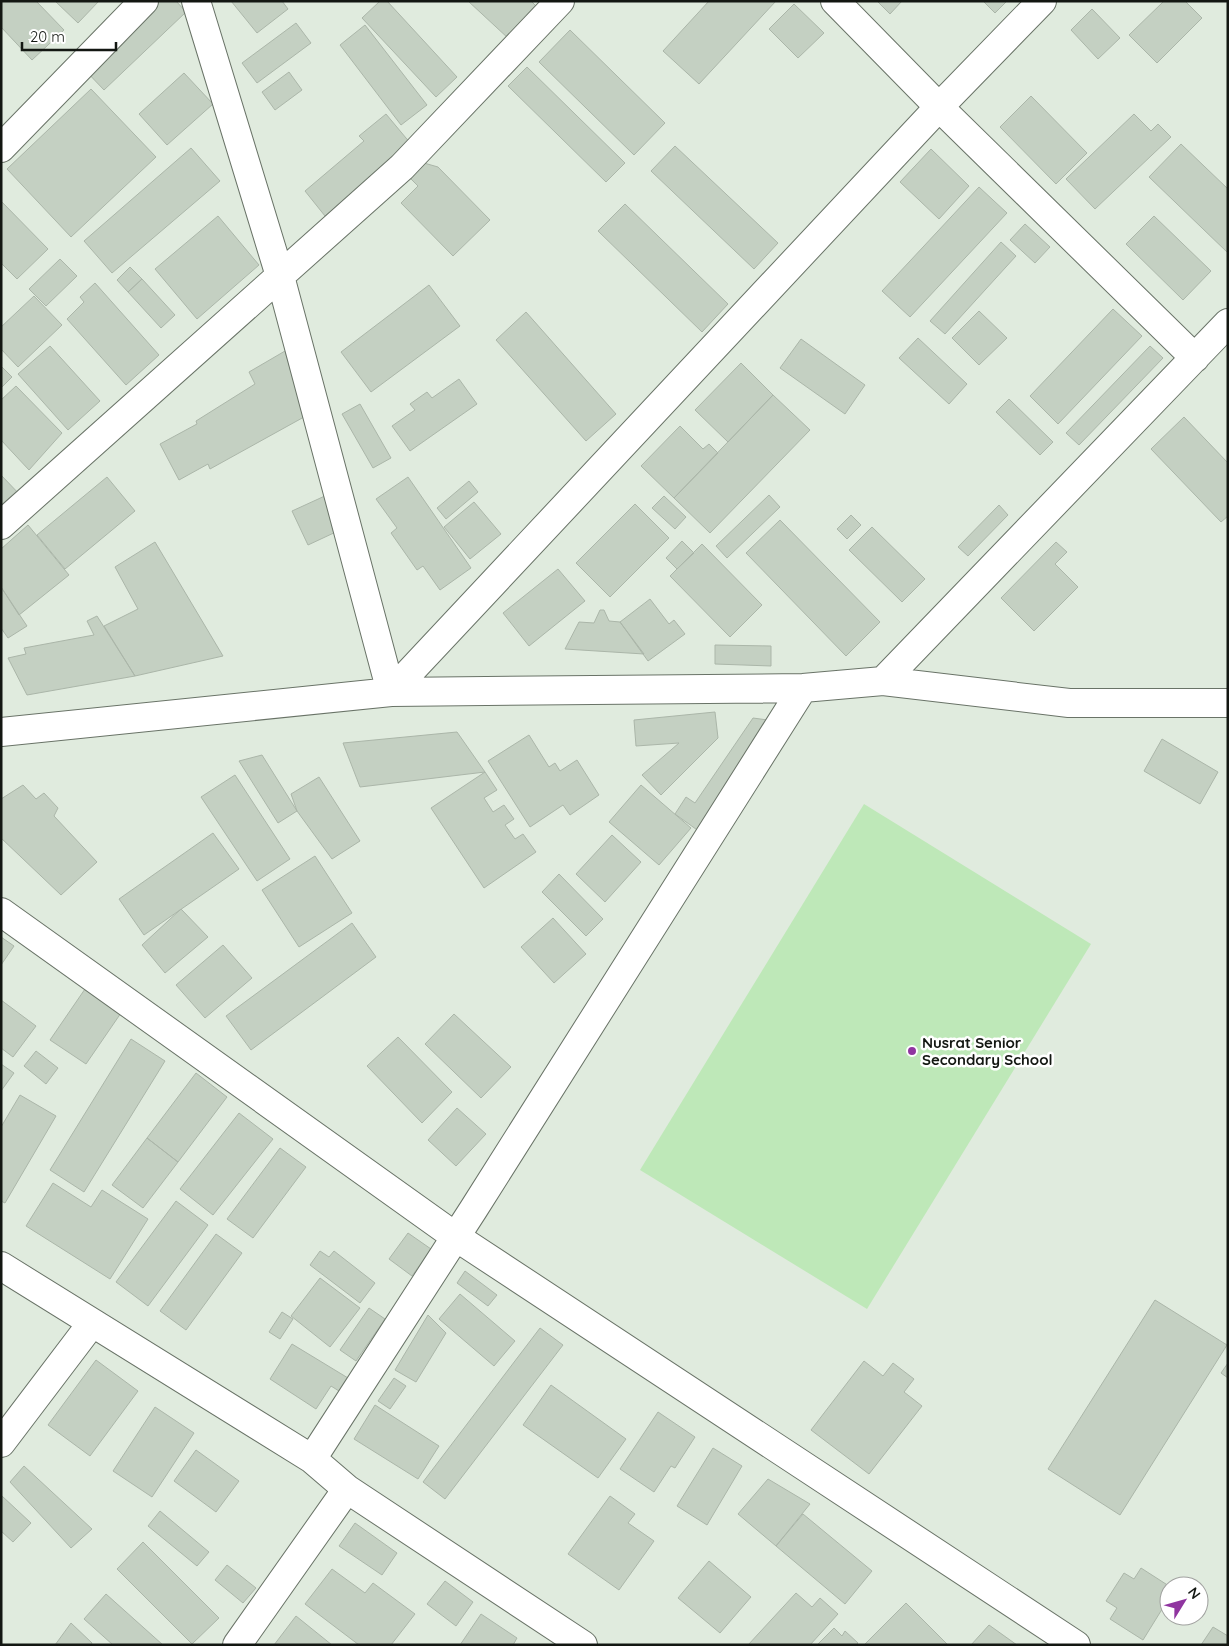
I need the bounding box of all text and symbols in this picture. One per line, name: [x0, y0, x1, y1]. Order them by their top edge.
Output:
scale bar: [22, 20, 116, 52]
text: 20 m: [30, 27, 65, 46]
place label: Nusrat Senior Secondary School: [922, 1033, 1053, 1069]
marker: Nusrat Senior Secondary School: [906, 1045, 918, 1057]
north arrow: [1159, 1576, 1209, 1626]
text: N: [1184, 1584, 1205, 1603]

